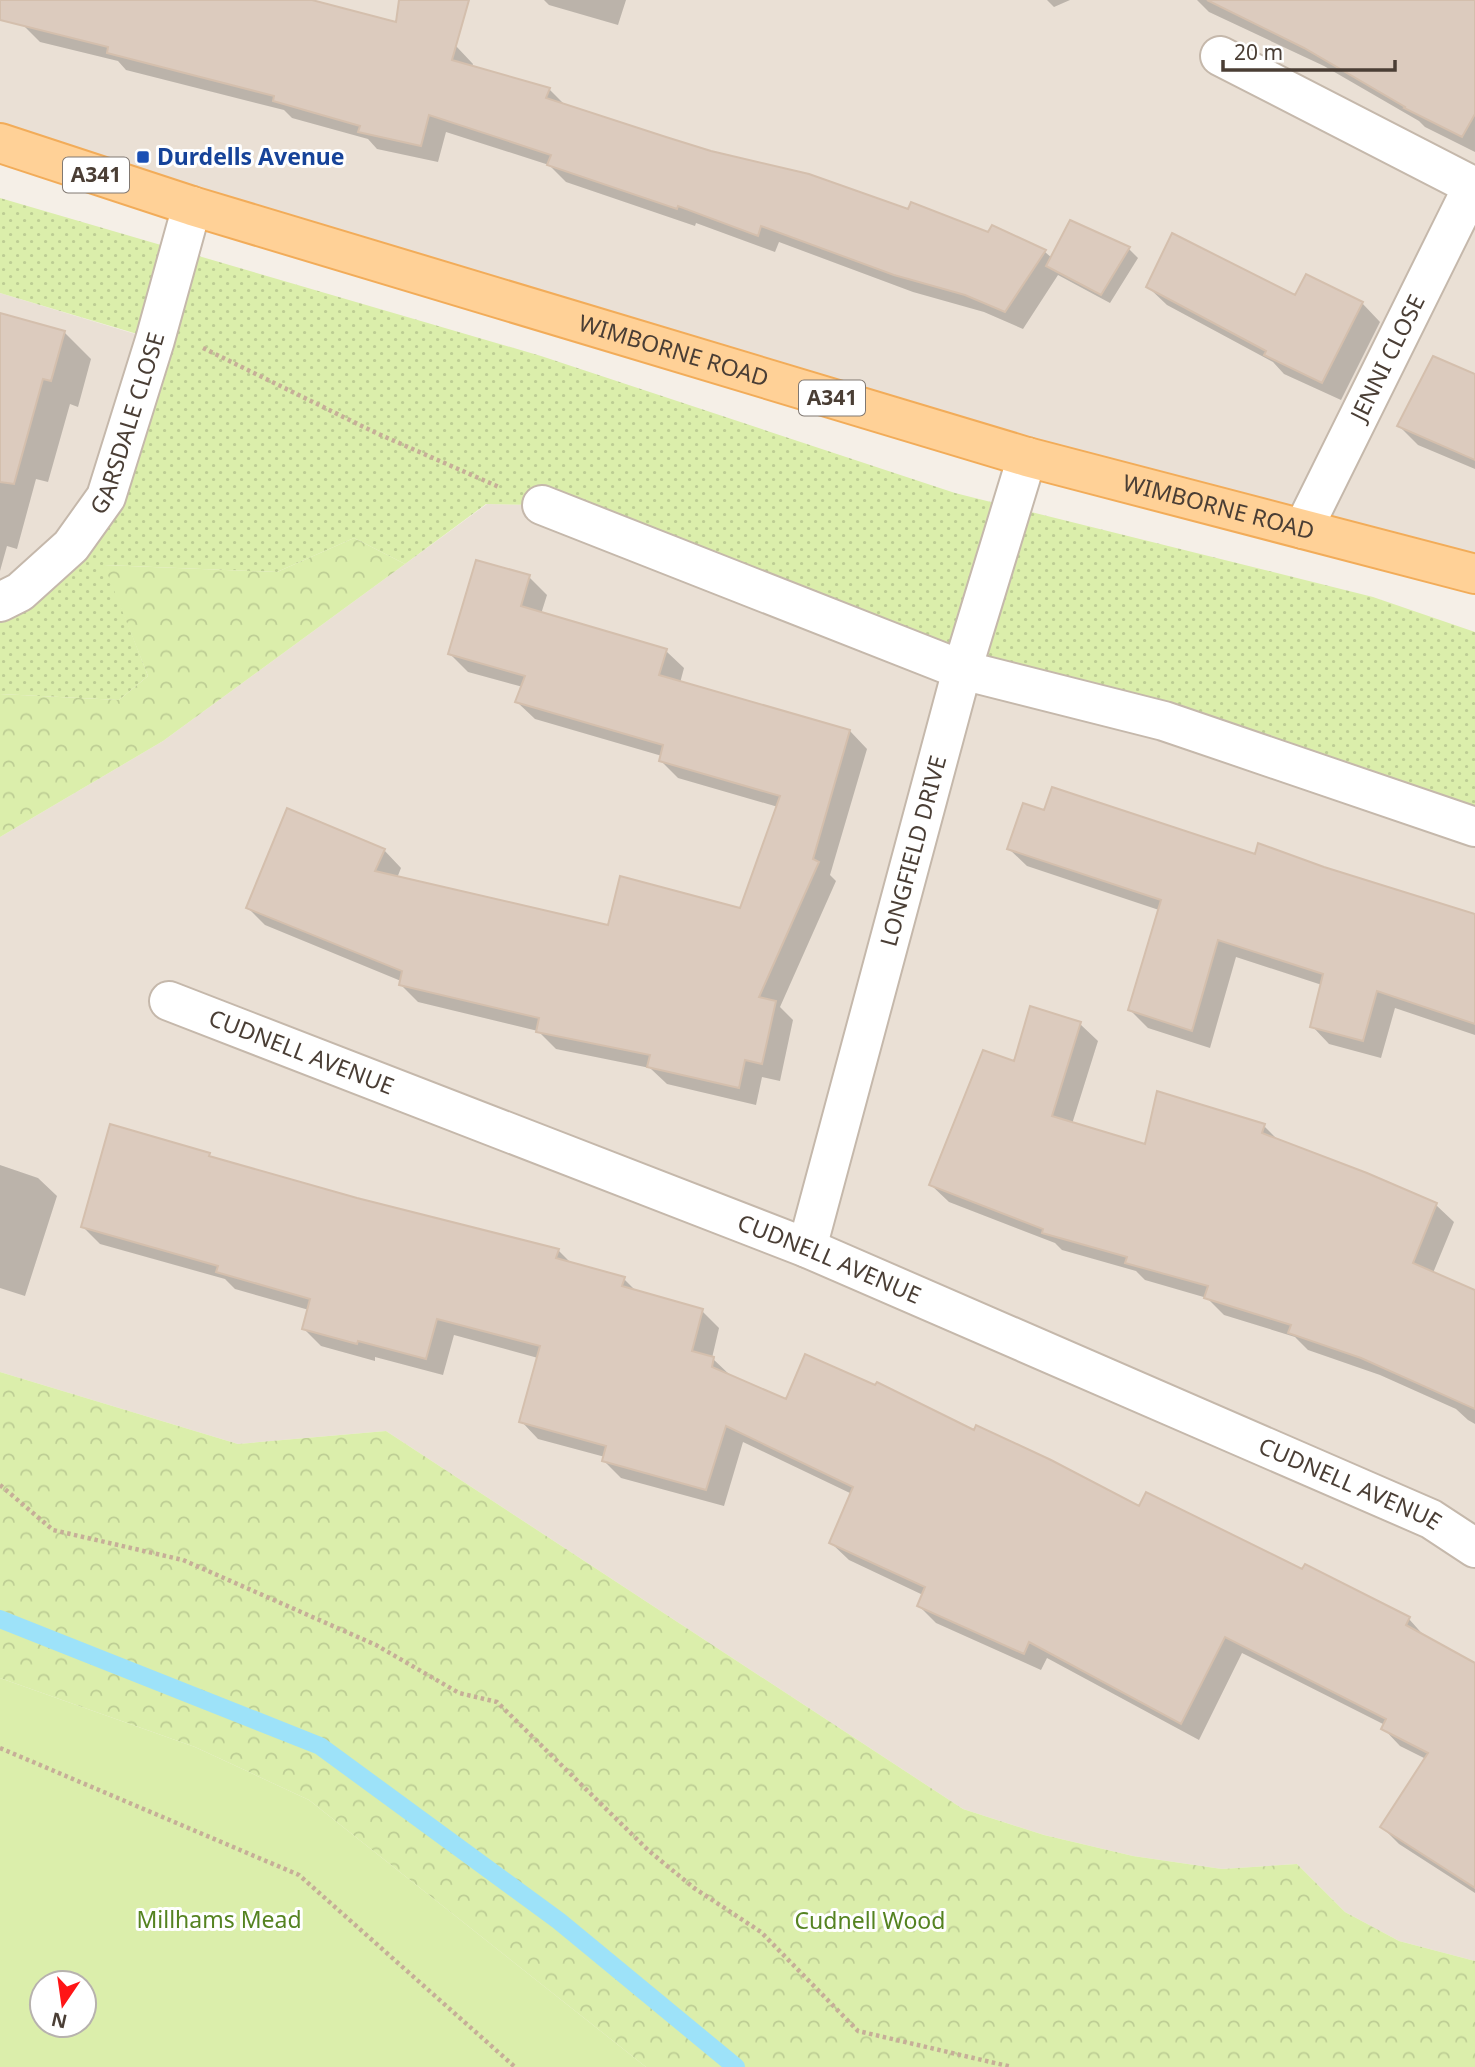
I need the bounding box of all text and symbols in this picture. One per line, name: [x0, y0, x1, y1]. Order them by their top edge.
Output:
scale bar: [1223, 28, 1394, 72]
text: 20 m: [1234, 38, 1283, 66]
place label: Durdells Avenue: [157, 140, 345, 172]
marker: Durdells Avenue: [135, 149, 151, 165]
road number: A341: [63, 158, 129, 192]
street label: JENNI CLOSE: [1341, 289, 1432, 428]
street label: WIMBORNE ROAD: [575, 306, 773, 393]
street label: GARSDALE CLOSE: [82, 329, 171, 521]
road number: A341: [799, 380, 865, 416]
street label: WIMBORNE ROAD: [1120, 466, 1318, 546]
street label: LONGFIELD DRIVE: [872, 752, 953, 950]
street label: CUDNELL AVENUE: [205, 1001, 399, 1102]
street label: CUDNELL AVENUE: [733, 1206, 926, 1311]
street label: CUDNELL AVENUE: [1254, 1429, 1448, 1537]
park label: Millhams Mead: [136, 1903, 302, 1935]
park label: Cudnell Wood: [795, 1904, 945, 1936]
north arrow: [28, 1969, 98, 2039]
text: N: [49, 2006, 70, 2035]

